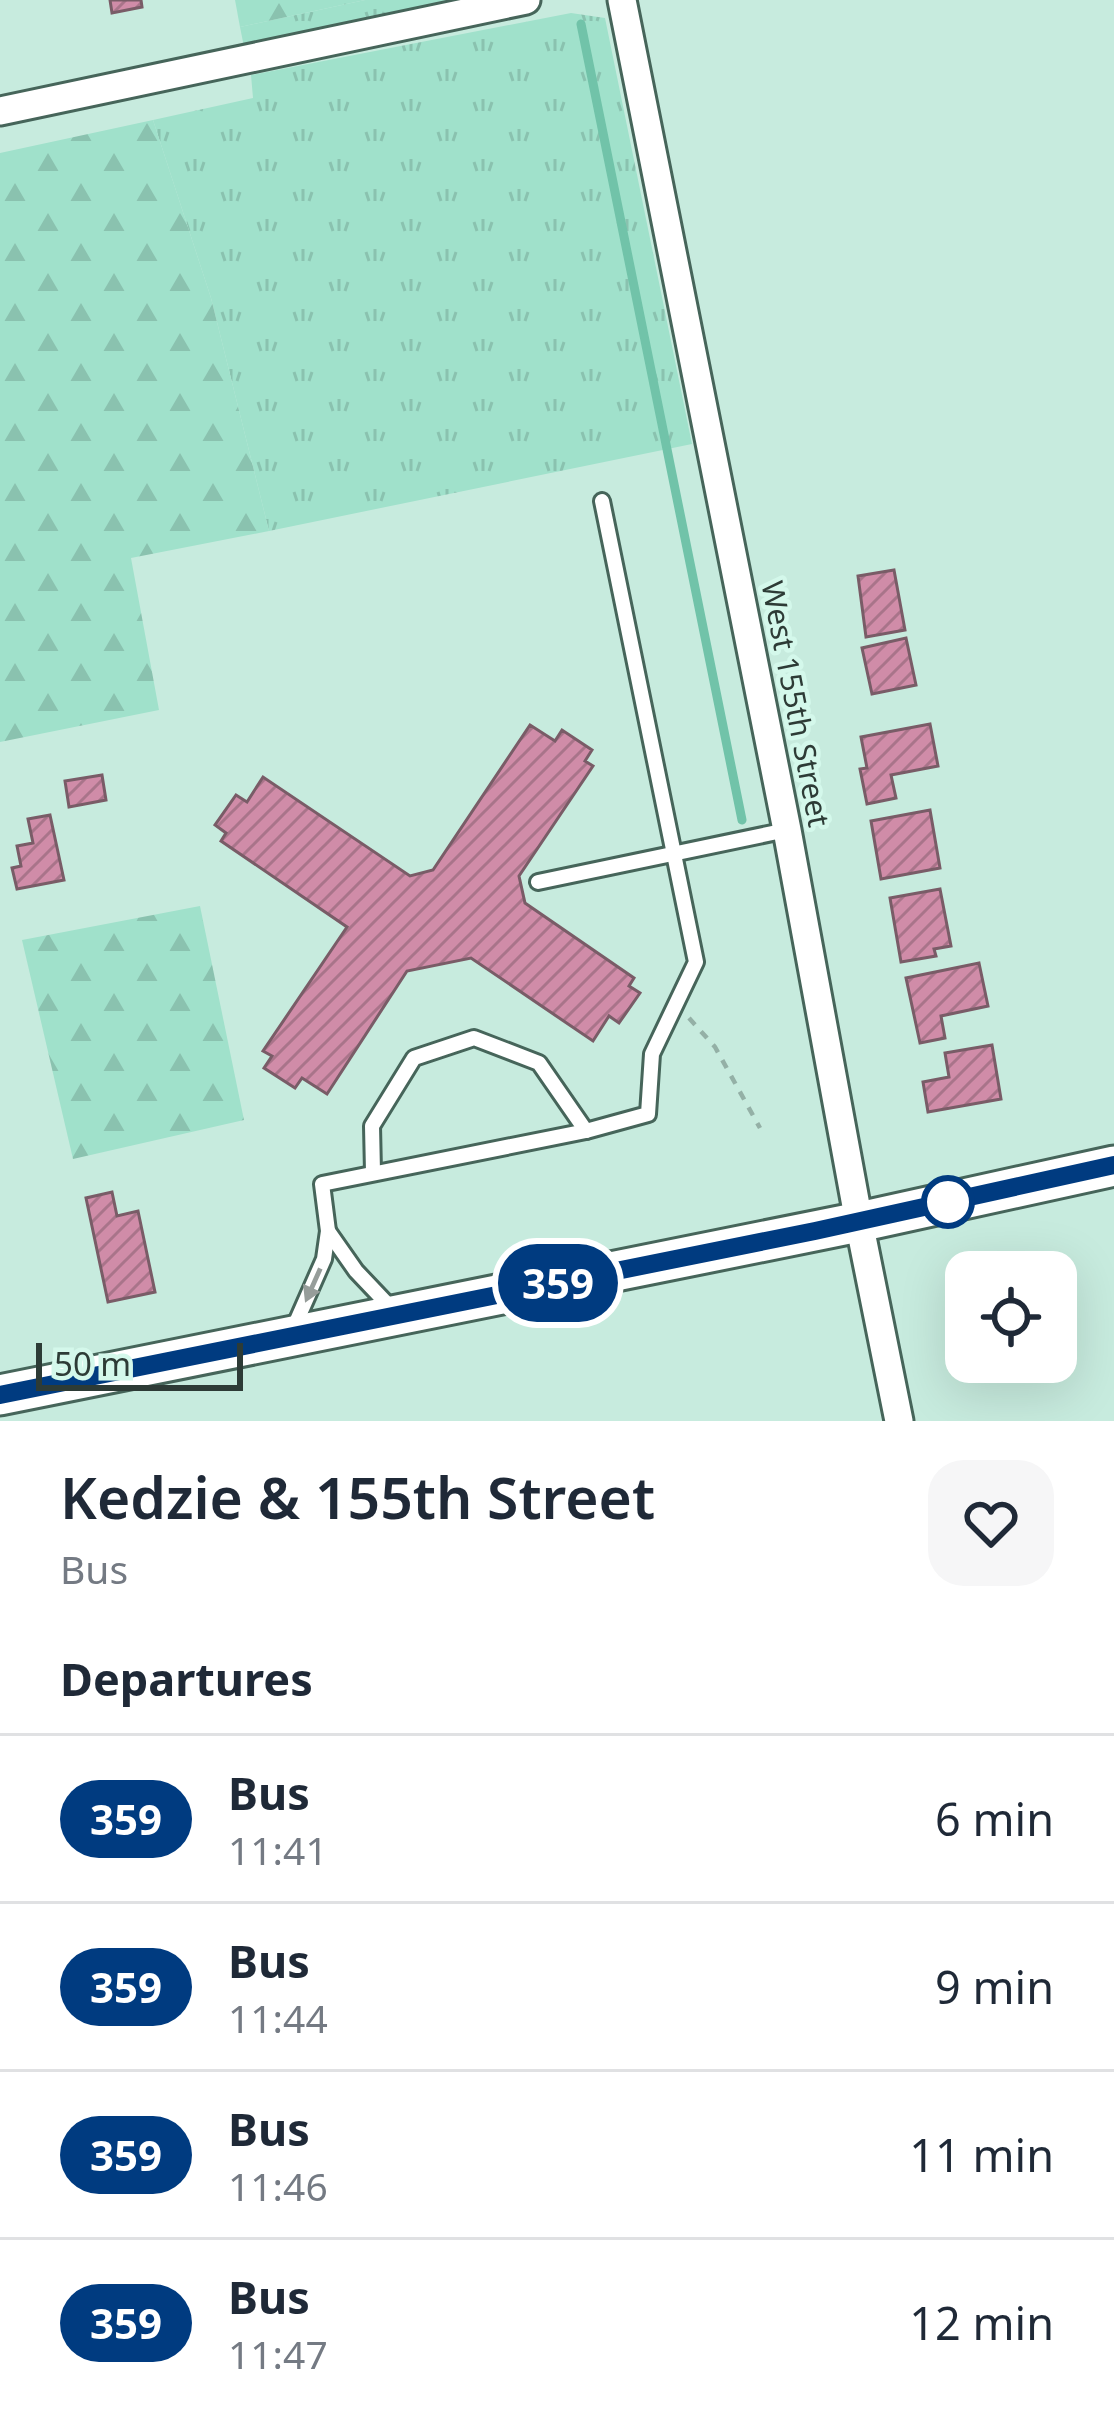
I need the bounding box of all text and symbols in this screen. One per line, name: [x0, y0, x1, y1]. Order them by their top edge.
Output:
street label: West 155th Street: [753, 577, 840, 830]
unlabelled marker: [923, 1177, 973, 1227]
line badge: 359: [489, 1244, 627, 1322]
map controls: [945, 1251, 1077, 1383]
button: locate: [945, 1251, 1077, 1383]
text: 359: [522, 1254, 594, 1311]
one-way arrow: [302, 1268, 322, 1303]
scale bar: [36, 1337, 243, 1390]
text: 50 m: [54, 1341, 131, 1386]
text: Kedzie & 155th Street: [60, 1458, 655, 1536]
button: heart: [928, 1460, 1054, 1586]
text: Bus: [60, 1542, 128, 1595]
text: Departures: [60, 1648, 313, 1709]
text: Bus: [228, 1762, 310, 1823]
text: 6 min: [935, 1788, 1054, 1849]
text: 359: [90, 1790, 162, 1847]
text: 11:41: [228, 1823, 328, 1876]
text: Bus: [228, 1930, 310, 1991]
text: 9 min: [935, 1956, 1054, 2017]
text: 359: [90, 1958, 162, 2015]
text: 11:44: [228, 1991, 328, 2044]
text: Bus: [228, 2098, 310, 2159]
text: 11 min: [909, 2124, 1054, 2185]
text: 359: [90, 2126, 162, 2183]
text: 11:46: [228, 2159, 328, 2212]
text: Bus: [228, 2266, 310, 2327]
text: 12 min: [909, 2292, 1054, 2353]
text: 359: [90, 2294, 162, 2351]
text: 11:47: [228, 2327, 328, 2380]

